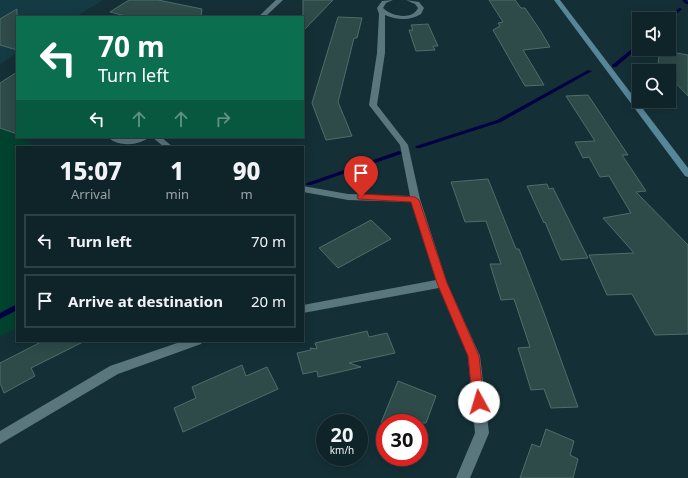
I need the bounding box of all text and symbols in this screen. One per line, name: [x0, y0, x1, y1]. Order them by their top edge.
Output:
map controls: [632, 12, 676, 108]
button: sound: [632, 12, 676, 56]
text: 70 m: [98, 27, 165, 65]
icon: left: [32, 32, 84, 84]
text: Turn left: [98, 63, 169, 87]
button: search: [632, 64, 676, 108]
icon: left: [86, 108, 108, 130]
icon: ahead: [128, 108, 150, 130]
icon: ahead: [170, 108, 192, 130]
icon: right: [212, 108, 234, 130]
text: 15:07: [60, 154, 122, 187]
text: 1: [170, 154, 184, 187]
text: 90: [233, 154, 260, 187]
pin: [344, 156, 378, 197]
icon: arrive: [350, 162, 372, 184]
text: Arrival: [71, 185, 111, 203]
text: min: [166, 185, 189, 203]
text: m: [240, 185, 253, 203]
icon: left: [34, 230, 56, 252]
text: Turn left: [68, 231, 132, 251]
text: 70 m: [251, 231, 286, 251]
icon: arrive: [34, 290, 56, 312]
text: Arrive at destination: [68, 291, 223, 311]
text: 20 m: [251, 291, 286, 311]
position arrow: [458, 381, 500, 423]
speed limit sign: 30: [376, 414, 428, 466]
text: 20: [331, 421, 353, 448]
text: km/h: [330, 443, 354, 457]

